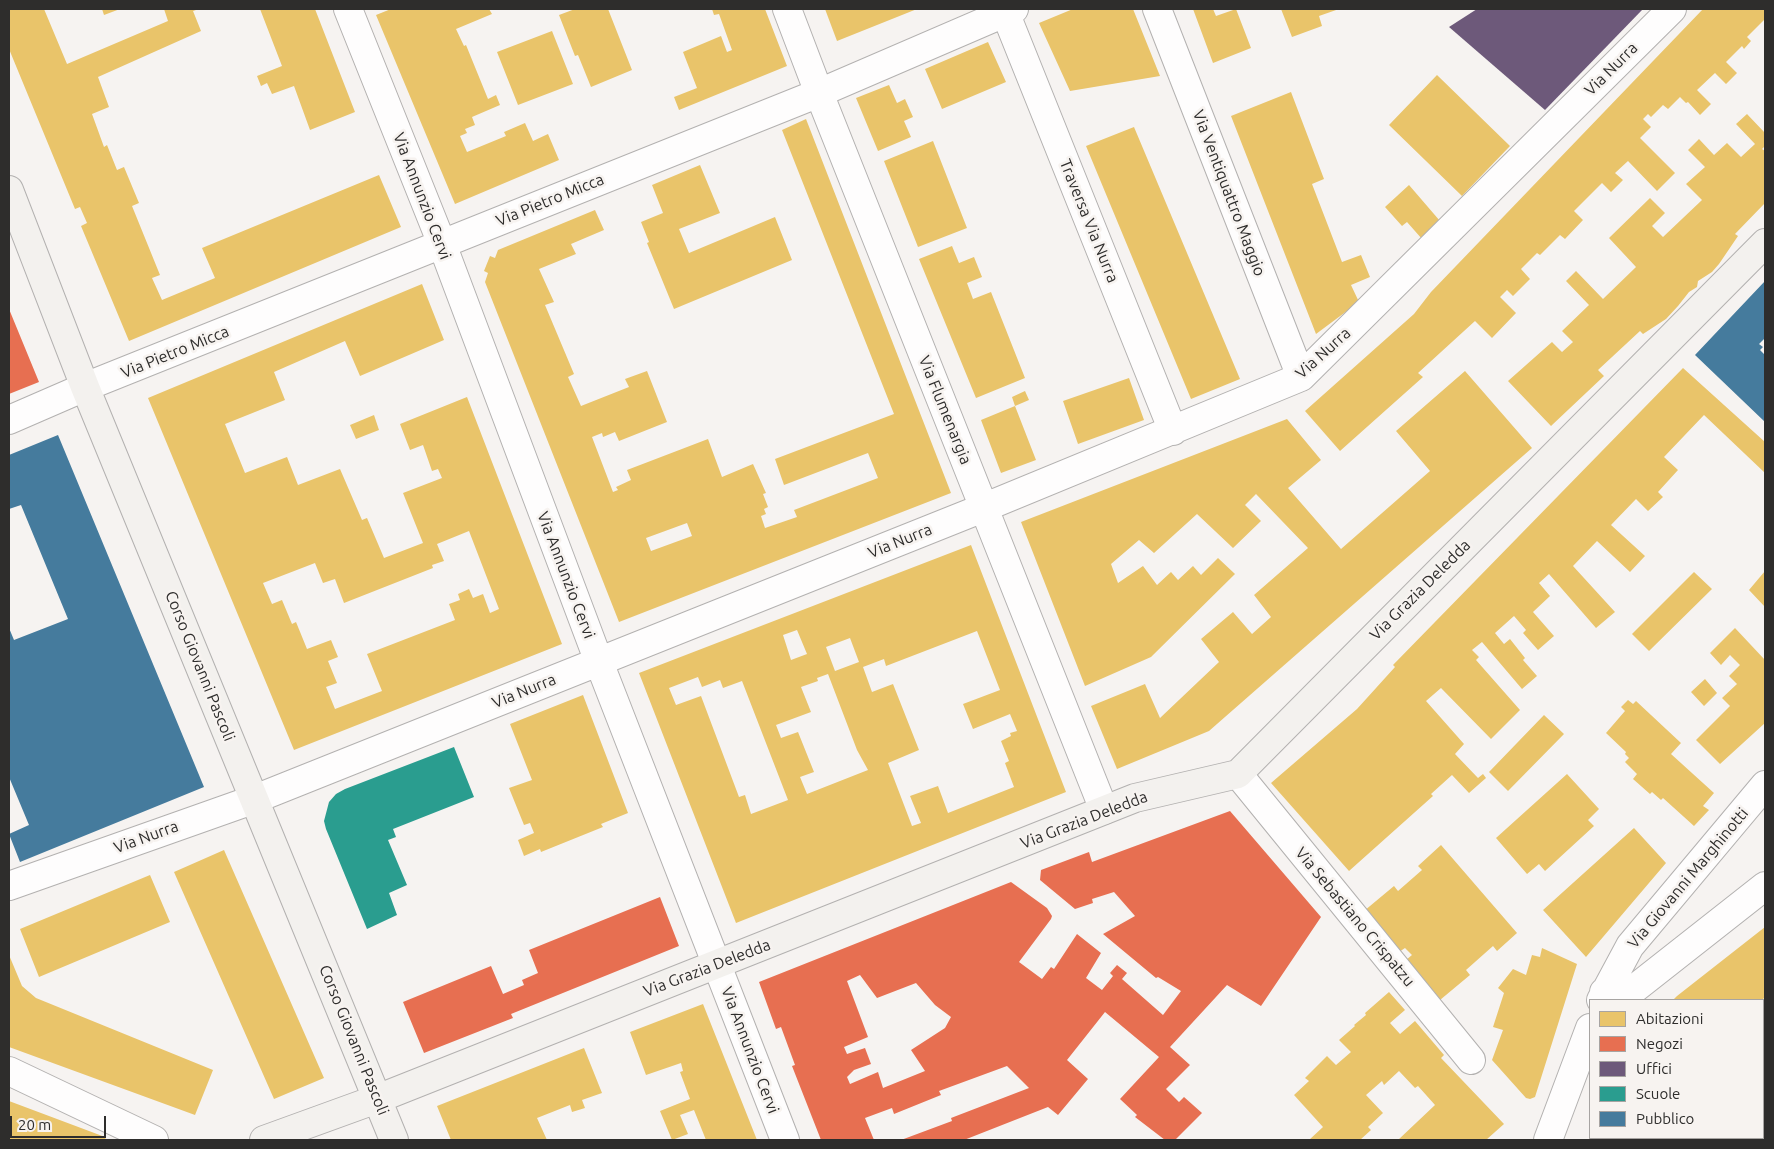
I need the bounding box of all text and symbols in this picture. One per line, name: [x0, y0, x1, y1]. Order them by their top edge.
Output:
street label: Via Nurra: [1580, 38, 1642, 100]
street label: Via Ventiquattro Maggio: [1188, 107, 1270, 279]
street label: Via Annunzio Cervi: [389, 130, 455, 262]
street label: Traversa Via Nurra: [1055, 156, 1123, 286]
street label: Via Pietro Micca: [493, 170, 607, 230]
street label: Via Pietro Micca: [118, 322, 232, 382]
street label: Via Nurra: [1292, 323, 1354, 383]
street label: Via Flumenargia: [914, 353, 976, 467]
street label: Via Annunzio Cervi: [533, 509, 599, 641]
street label: Via Nurra: [865, 519, 935, 563]
street label: Via Grazia Deledda: [1366, 536, 1474, 644]
street label: Corso Giovanni Pascoli: [161, 588, 239, 744]
street label: Via Nurra: [489, 669, 559, 713]
street label: Via Grazia Deledda: [1018, 787, 1150, 853]
street label: Via Giovanni Marghinotti: [1624, 804, 1752, 952]
street label: Via Nurra: [111, 816, 181, 858]
street label: Via Sebastiano Crispatzu: [1291, 843, 1419, 991]
street label: Via Grazia Deledda: [641, 935, 773, 1001]
street label: Corso Giovanni Pascoli: [315, 962, 393, 1118]
street label: Via Annunzio Cervi: [717, 984, 783, 1116]
legend: [1589, 999, 1764, 1139]
text: Abitazioni: [1636, 1010, 1703, 1027]
text: Negozi: [1636, 1035, 1683, 1052]
text: Uffici: [1636, 1060, 1672, 1077]
text: Scuole: [1636, 1085, 1680, 1102]
scale bar: [12, 1106, 109, 1138]
text: Pubblico: [1636, 1110, 1694, 1127]
text: 20 m: [18, 1116, 51, 1133]

